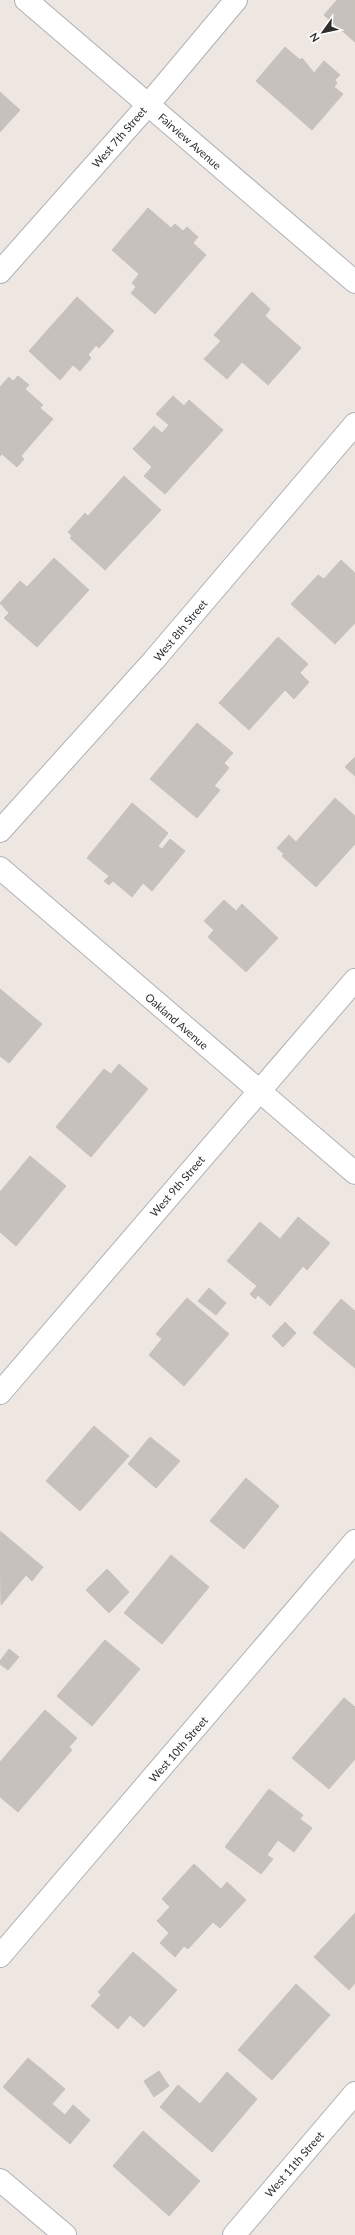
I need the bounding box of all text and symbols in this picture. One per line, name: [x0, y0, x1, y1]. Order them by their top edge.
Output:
north arrow: [303, 12, 343, 52]
text: N: [306, 31, 322, 45]
street label: West 7th Street: [89, 104, 149, 170]
street label: Fairview Avenue: [156, 110, 224, 172]
street label: West 8th Street: [150, 597, 210, 663]
street label: Oakland Avenue: [143, 990, 211, 1052]
street label: West 9th Street: [147, 1153, 207, 1219]
street label: West 10th Street: [146, 1713, 210, 1784]
street label: West 11th Street: [262, 2128, 326, 2199]

